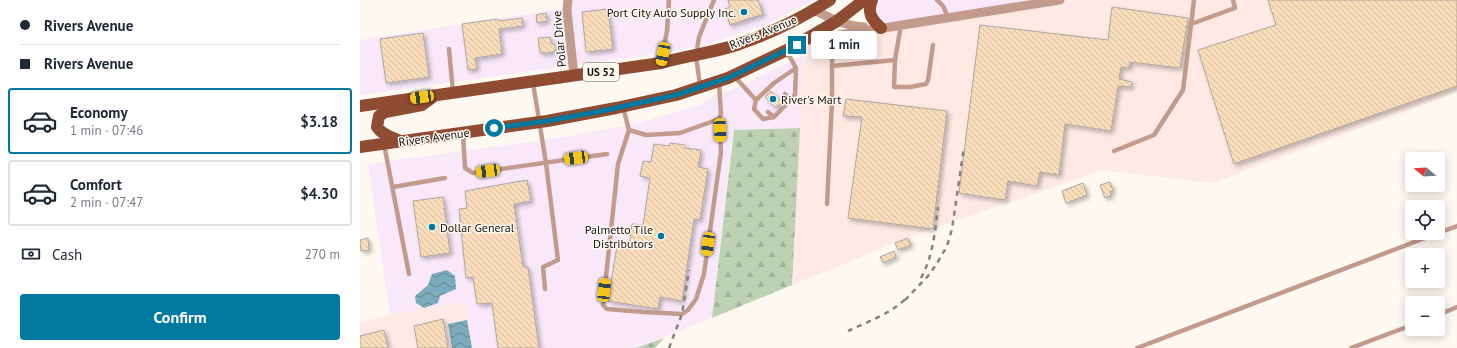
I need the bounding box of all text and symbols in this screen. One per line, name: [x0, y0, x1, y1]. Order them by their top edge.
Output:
place label: Port City Auto Supply Inc.: [607, 5, 736, 20]
marker: Port City Auto Supply Inc.: [739, 7, 749, 17]
street label: Polar Drive: [549, 10, 569, 68]
street label: Rivers Avenue: [727, 12, 799, 52]
text: Rivers Avenue: [44, 16, 133, 35]
callout: 1 min: [811, 31, 877, 59]
route end: [788, 36, 806, 54]
text: 1 min: [828, 36, 860, 53]
car: [655, 41, 671, 67]
text: Rivers Avenue: [44, 54, 133, 73]
road number: US 52: [583, 63, 619, 81]
car: [409, 89, 435, 105]
place label: River's Mart: [781, 92, 841, 107]
marker: River's Mart: [768, 94, 778, 104]
icon: car: [22, 103, 58, 139]
text: Economy: [70, 103, 128, 122]
text: $3.18: [300, 112, 338, 131]
car: [714, 118, 726, 142]
route start: [485, 119, 503, 137]
text: 1 min · 07:46: [70, 122, 143, 139]
street label: Rivers Avenue: [398, 125, 470, 149]
car: [563, 150, 589, 166]
north arrow: [1405, 152, 1445, 192]
map controls: [1405, 152, 1445, 336]
car: [475, 163, 501, 179]
icon: car: [22, 175, 58, 211]
text: Comfort: [70, 175, 122, 194]
text: $4.30: [300, 184, 338, 203]
text: 2 min · 07:47: [70, 194, 143, 211]
button: locate: [1405, 200, 1445, 240]
place label: Dollar General: [440, 220, 515, 235]
marker: Dollar General: [427, 222, 437, 232]
place label: Palmetto Tile Distributors: [585, 222, 653, 251]
marker: Palmetto Tile Distributors: [656, 231, 666, 241]
car: [700, 231, 716, 257]
icon: cash: [20, 243, 42, 265]
text: Cash: [52, 245, 82, 264]
text: 270 m: [305, 246, 340, 263]
button: +: [1405, 248, 1445, 288]
car: [597, 277, 611, 303]
button: Confirm: [20, 294, 340, 340]
button: −: [1405, 296, 1445, 336]

